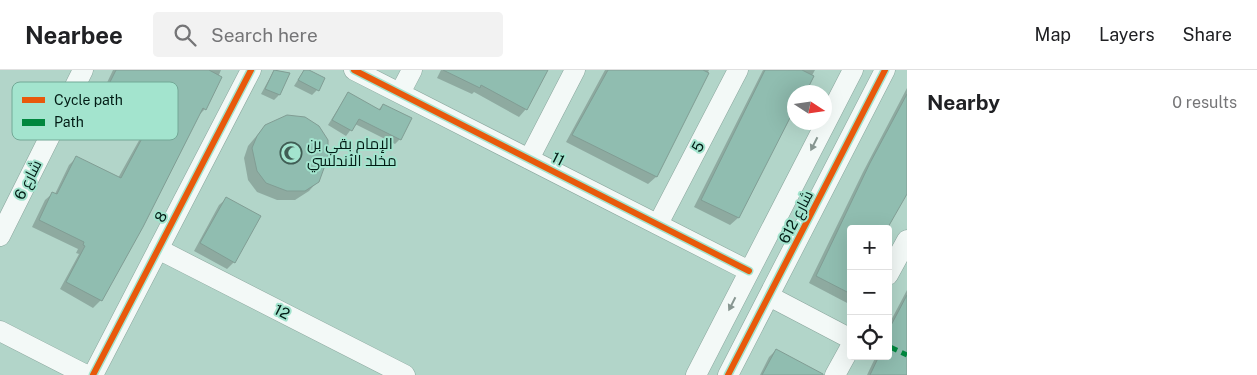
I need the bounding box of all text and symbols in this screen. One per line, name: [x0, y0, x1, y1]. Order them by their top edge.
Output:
search box: [153, 12, 503, 57]
text: Nearbee: [25, 21, 123, 49]
icon: search: [171, 21, 199, 49]
text: Search here: [211, 24, 318, 46]
text: Map: [1035, 24, 1071, 45]
text: Layers: [1099, 24, 1155, 45]
text: Share: [1183, 24, 1232, 45]
legend: [12, 82, 178, 140]
north arrow: [787, 85, 832, 130]
text: Nearby: [927, 90, 1000, 115]
text: Cycle path: [54, 92, 123, 108]
text: 0 results: [1172, 93, 1237, 112]
text: Path: [54, 114, 84, 130]
place label: الإمام بقي بن مخلد الأندلسي: [307, 135, 397, 173]
one-way arrow: [810, 137, 818, 152]
street label: 5: [688, 139, 707, 155]
mosque icon: الإمام بقي بن مخلد الأندلسي: [279, 141, 303, 165]
street label: 11: [549, 148, 568, 169]
street label: شارع 6: [10, 157, 47, 204]
street label: شارع 612: [775, 187, 819, 247]
street label: 8: [151, 209, 170, 225]
map controls: [847, 225, 892, 360]
button: +: [847, 225, 892, 270]
button: −: [847, 270, 892, 315]
one-way arrow: [728, 297, 736, 312]
street label: 12: [272, 301, 293, 323]
button: locate: [847, 315, 892, 360]

